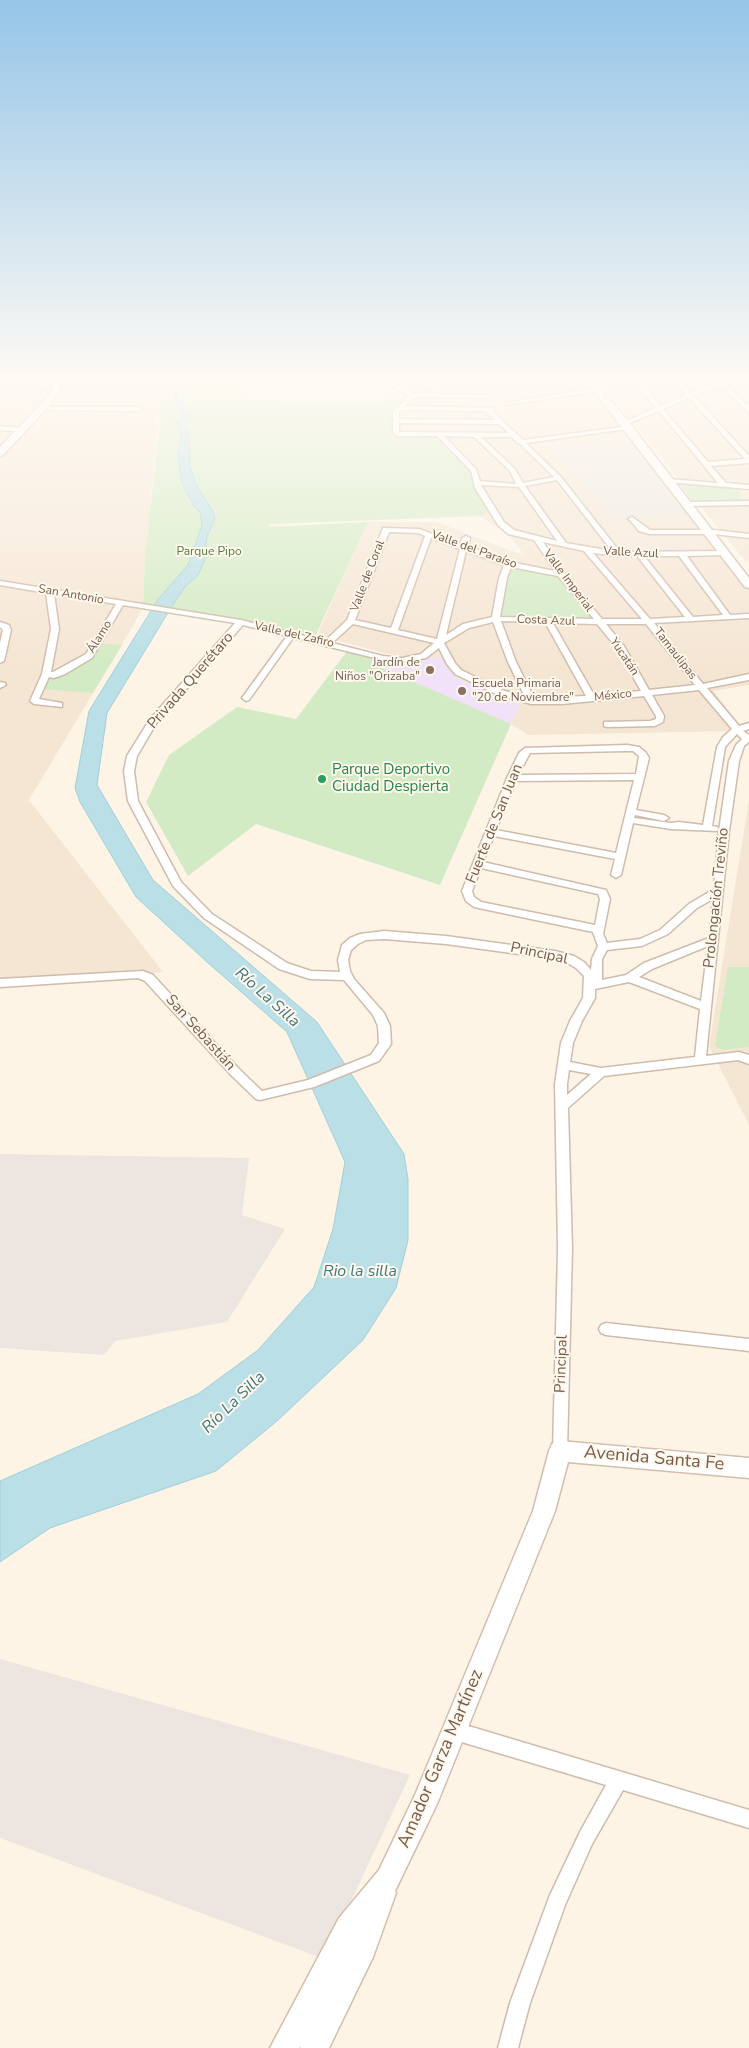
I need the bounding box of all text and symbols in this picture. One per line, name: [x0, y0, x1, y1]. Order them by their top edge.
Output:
street label: Valle del Paraíso: [429, 528, 519, 572]
street label: Valle de Coral: [348, 538, 388, 614]
street label: Valle Azul: [603, 544, 659, 562]
park label: Parque Pipo: [176, 545, 242, 559]
street label: Valle Imperial: [540, 547, 596, 615]
street label: San Antonio: [37, 582, 105, 608]
street label: Costa Azul: [517, 613, 575, 629]
street label: Álamo: [84, 618, 116, 656]
street label: Valle del Zafiro: [253, 619, 335, 651]
street label: Tamaulipas: [650, 625, 700, 683]
street label: Privada Querétaro: [144, 629, 238, 733]
street label: Yucatán: [606, 635, 642, 679]
place label: Jardín de Niños "Orizaba": [335, 656, 420, 684]
marker: Jardín de Niños "Orizaba": [424, 664, 436, 676]
place label: Escuela Primaria "20 de Noviembre": [472, 677, 574, 705]
marker: Escuela Primaria "20 de Noviembre": [456, 685, 468, 697]
street label: México: [593, 687, 633, 705]
place label: Parque Deportivo Ciudad Despierta: [332, 761, 450, 796]
street label: Fuerte de San Juan: [463, 762, 527, 886]
marker: Parque Deportivo Ciudad Despierta: [316, 773, 328, 785]
street label: Prolongación Treviño: [701, 827, 733, 969]
street label: Principal: [509, 939, 569, 969]
water label: Río La Silla: [231, 964, 303, 1032]
street label: San Sebastián: [161, 991, 239, 1075]
water label: Rio la silla: [323, 1262, 397, 1282]
street label: Principal: [552, 1335, 572, 1393]
water label: Río La Silla: [198, 1368, 270, 1438]
street label: Avenida Santa Fe: [583, 1442, 725, 1476]
street label: Amador Garza Martínez: [394, 1667, 488, 1851]

